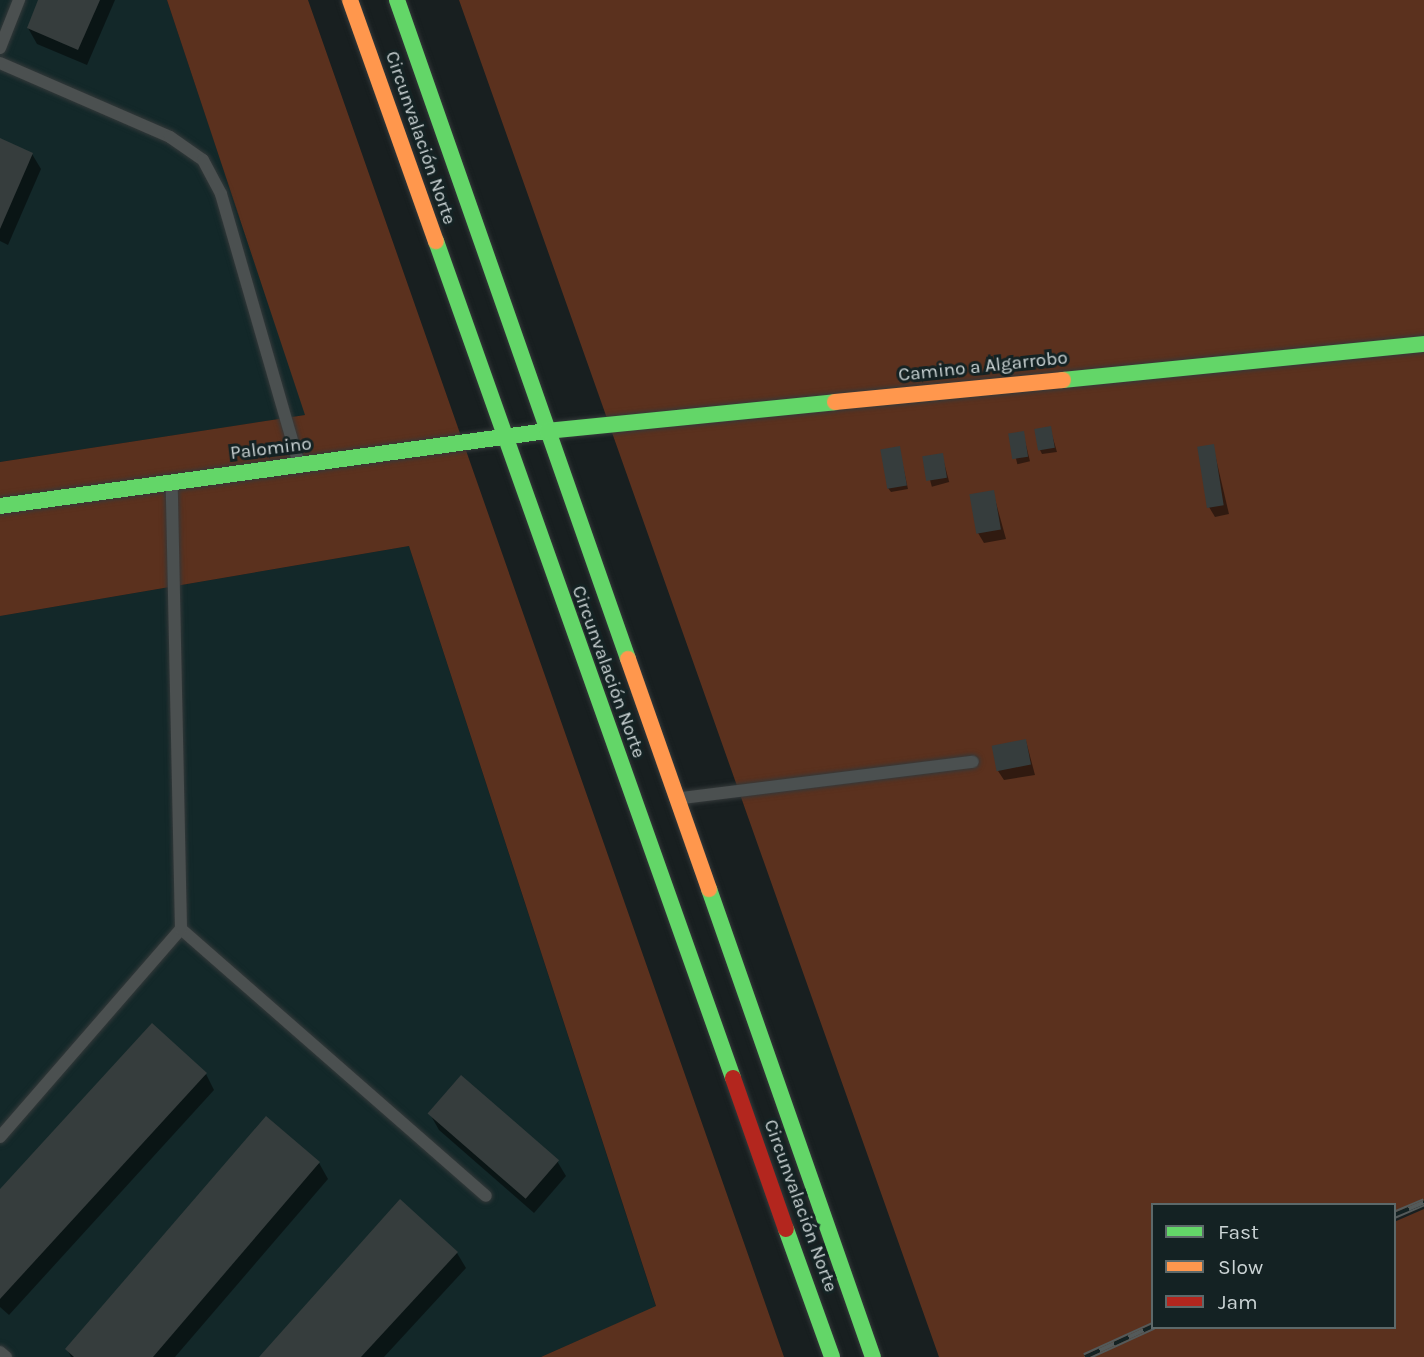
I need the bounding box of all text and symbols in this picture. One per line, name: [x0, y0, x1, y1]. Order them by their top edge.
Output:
street label: Circunvalación Norte: [380, 48, 460, 228]
street label: Camino a Algarrobo: [897, 347, 1069, 387]
street label: Palomino: [229, 433, 313, 465]
street label: Circunvalación Norte: [566, 583, 650, 761]
street label: Circunvalación Norte: [758, 1117, 842, 1295]
legend: [1151, 1203, 1396, 1329]
text: Fast: [1218, 1220, 1259, 1244]
text: Slow: [1218, 1255, 1263, 1279]
text: Jam: [1218, 1290, 1258, 1314]

